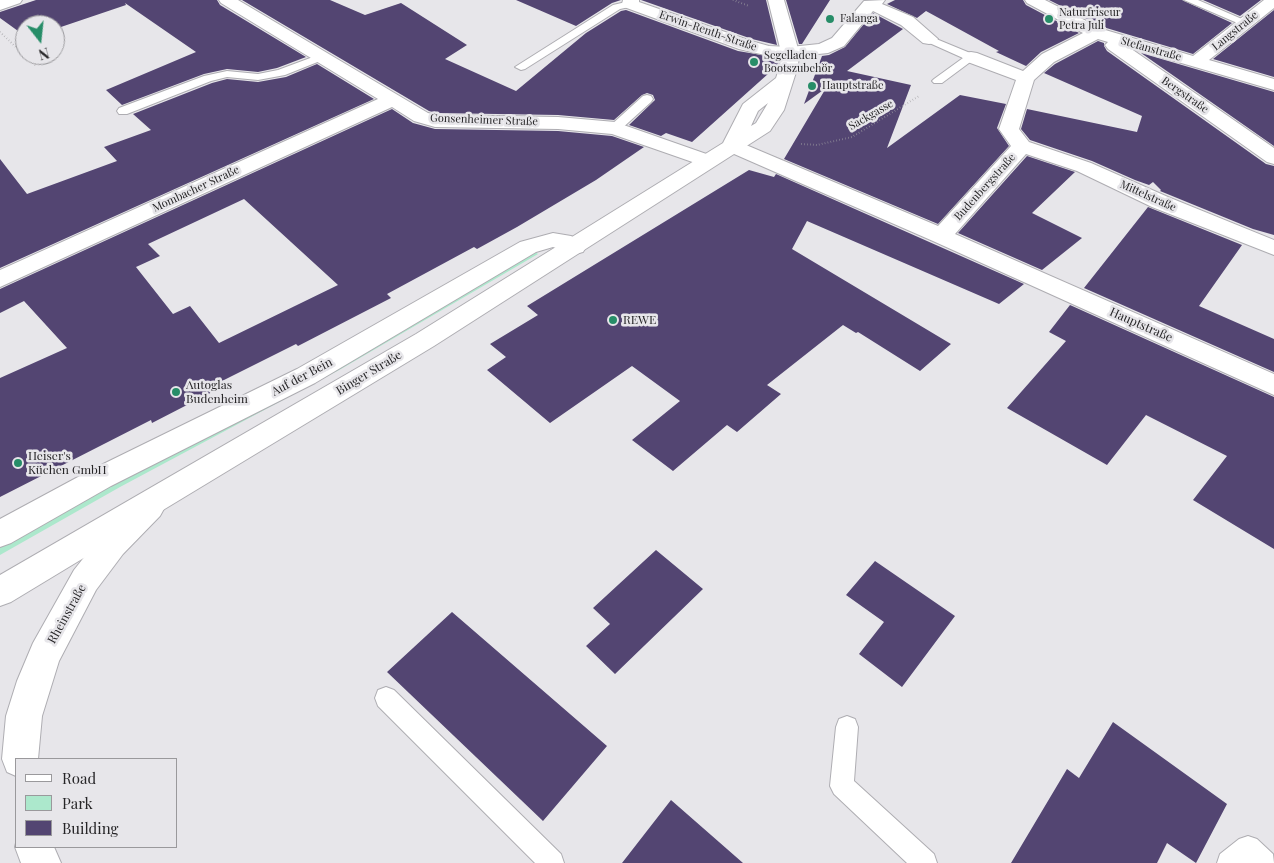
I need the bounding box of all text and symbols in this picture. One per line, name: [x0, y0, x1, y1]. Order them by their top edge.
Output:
place label: Naturfriseur Petra Juli: [1059, 6, 1121, 32]
street label: Erwin-Renth-Straße: [657, 8, 759, 54]
street label: Langstraße: [1209, 8, 1261, 54]
place label: Falanga: [840, 12, 878, 26]
marker: Falanga: [824, 13, 836, 25]
marker: Naturfriseur Petra Juli: [1043, 13, 1055, 25]
north arrow: [15, 15, 65, 65]
street label: Stefanstraße: [1119, 34, 1183, 64]
text: N: [37, 43, 51, 64]
place label: Segelladen Bootszubehör: [764, 49, 832, 75]
marker: Segelladen Bootszubehör: [748, 56, 760, 68]
street label: Bergstraße: [1159, 74, 1211, 116]
place label: Hauptstraße: [822, 79, 884, 93]
marker: Hauptstraße: [806, 80, 818, 92]
street label: Sackgasse: [846, 97, 896, 133]
street label: Gonsenheimer Straße: [430, 112, 538, 128]
street label: Budenbergstraße: [952, 151, 1018, 223]
street label: Mombacher Straße: [151, 163, 241, 215]
street label: Mittelstraße: [1118, 178, 1178, 214]
street label: Hauptstraße: [1107, 305, 1175, 345]
place label: REWE: [623, 313, 656, 327]
marker: REWE: [607, 314, 619, 326]
street label: Binger Straße: [334, 348, 404, 398]
street label: Auf der Bein: [269, 355, 335, 399]
place label: Autoglas Budenheim: [186, 378, 248, 406]
marker: Autoglas Budenheim: [170, 386, 182, 398]
place label: Heiser's Küchen GmbH: [28, 449, 107, 477]
marker: Heiser's Küchen GmbH: [12, 457, 24, 469]
street label: Rheinstraße: [45, 582, 89, 646]
legend: [15, 758, 178, 848]
text: Road: [62, 768, 96, 788]
text: Park: [62, 793, 93, 813]
text: Building: [62, 818, 118, 838]

